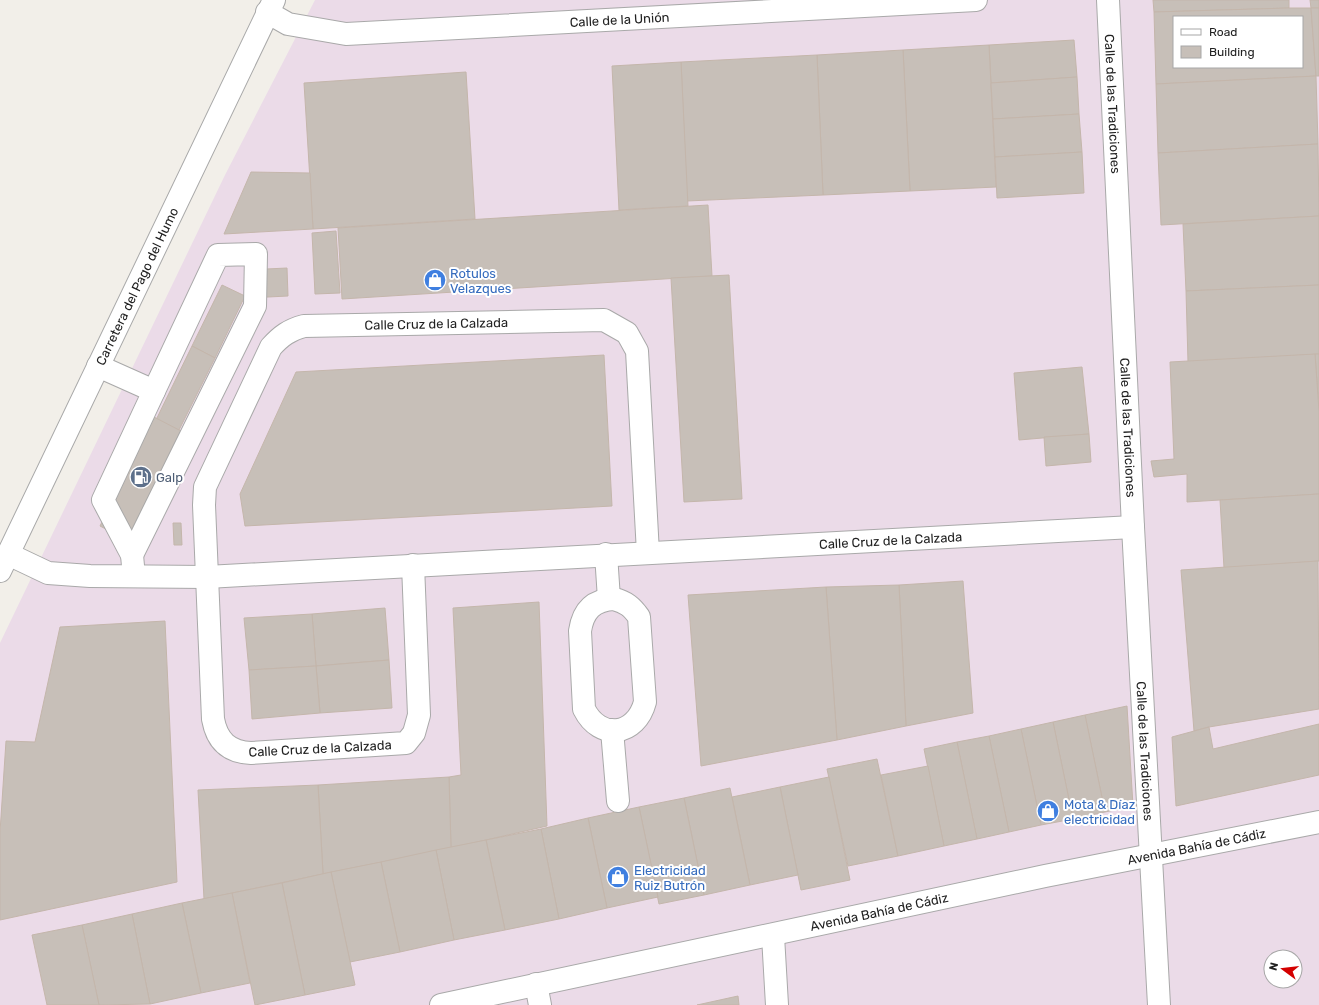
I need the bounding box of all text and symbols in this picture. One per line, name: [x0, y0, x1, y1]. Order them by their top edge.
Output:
street label: Calle de la Unión: [569, 10, 670, 30]
legend: [1173, 16, 1303, 68]
text: Road: [1209, 25, 1237, 39]
street label: Calle de las Tradiciones: [1102, 34, 1123, 174]
text: Building: [1209, 45, 1255, 59]
street label: Carretera del Pago del Humo: [93, 205, 181, 368]
place label: Rotulos Velazques: [450, 266, 512, 296]
shop icon: Rotulos Velazques: [422, 267, 448, 293]
street label: Calle Cruz de la Calzada: [364, 315, 508, 333]
street label: Calle de las Tradiciones: [1117, 357, 1139, 498]
fuel station icon: Galp: [128, 464, 154, 490]
place label: Galp: [156, 470, 183, 485]
street label: Calle Cruz de la Calzada: [819, 529, 963, 552]
street label: Calle de las Tradiciones: [1133, 681, 1156, 822]
street label: Calle Cruz de la Calzada: [248, 737, 392, 760]
place label: Mota & Díaz electricidad: [1064, 797, 1136, 827]
shop icon: Mota & Díaz electricidad: [1035, 798, 1061, 824]
street label: Avenida Bahía de Cádiz: [1126, 826, 1267, 868]
place label: Electricidad Ruiz Butrón: [634, 863, 706, 893]
shop icon: Electricidad Ruiz Butrón: [605, 864, 631, 890]
street label: Avenida Bahía de Cádiz: [809, 890, 950, 934]
north arrow: [1263, 949, 1303, 989]
text: N: [1267, 961, 1281, 972]

